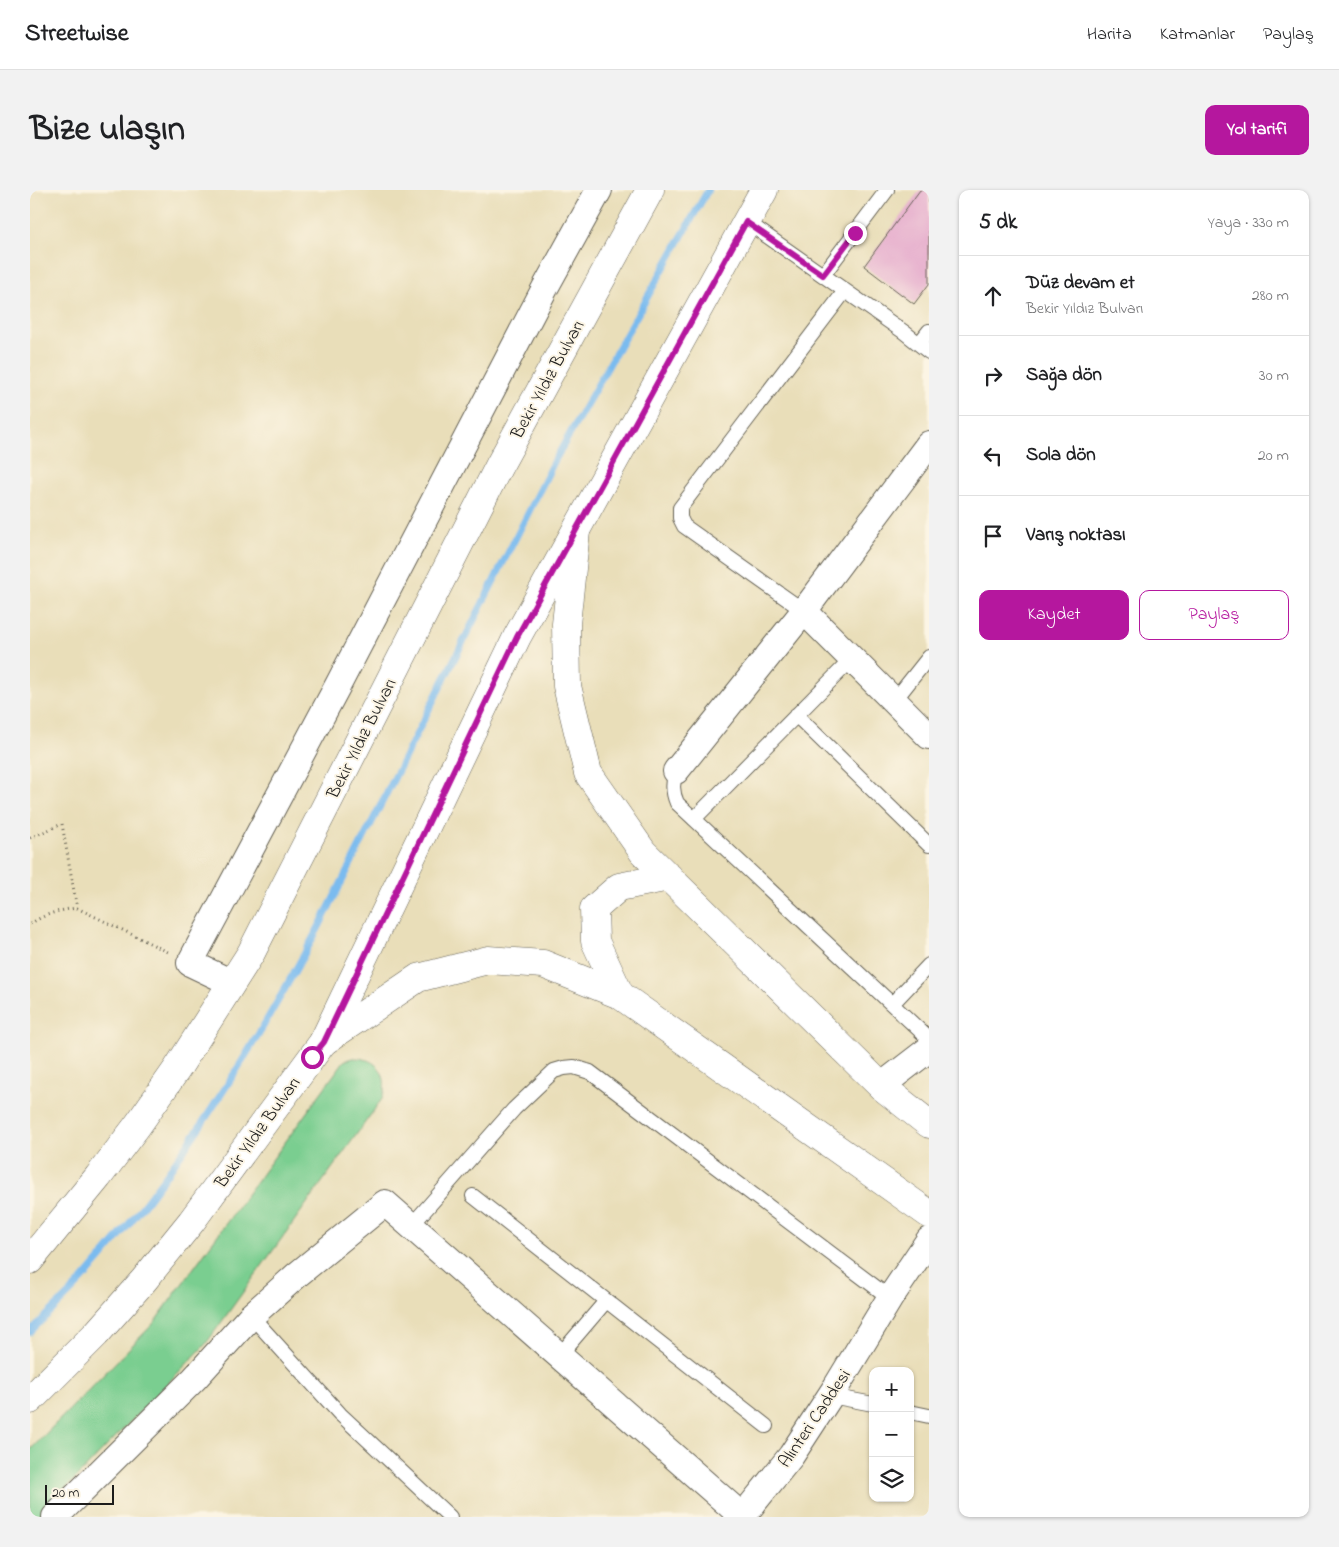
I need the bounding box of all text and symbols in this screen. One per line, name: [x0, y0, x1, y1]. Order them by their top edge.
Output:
text: Streetwise: [25, 17, 129, 52]
text: Harita: [1087, 22, 1132, 48]
text: Katmanlar: [1160, 22, 1235, 48]
text: Paylaş: [1263, 22, 1314, 48]
text: Bize ulaşın: [30, 105, 185, 156]
button: Yol tarifi: [1205, 105, 1309, 155]
text: 5 dk: [979, 208, 1017, 238]
text: Yaya · 330 m: [1208, 211, 1289, 235]
route end: [844, 222, 867, 245]
text: Düz devam et: [1026, 270, 1135, 297]
icon: ahead: [979, 282, 1007, 310]
text: 280 m: [1252, 284, 1289, 308]
text: Bekir Yıldız Bulvarı: [1026, 297, 1144, 321]
street label: Bekir Yıldız Bulvarı: [505, 316, 592, 445]
icon: right: [979, 362, 1007, 390]
text: Sağa dön: [1026, 362, 1102, 389]
text: 30 m: [1259, 364, 1289, 388]
icon: left: [979, 442, 1007, 470]
text: Sola dön: [1026, 442, 1096, 469]
text: 20 m: [1258, 444, 1289, 468]
icon: arrive: [979, 522, 1007, 550]
text: Varış noktası: [1026, 522, 1126, 549]
button: Kaydet: [979, 590, 1129, 640]
button: Paylaş: [1139, 590, 1289, 640]
street label: Bekir Yıldız Bulvarı: [321, 674, 404, 805]
route start: [301, 1046, 324, 1069]
street label: Bekir Yıldız Bulvarı: [209, 1072, 308, 1195]
street label: Alınteri Caddesi: [773, 1365, 858, 1474]
map controls: [869, 1367, 914, 1502]
button: +: [869, 1367, 914, 1412]
button: −: [869, 1412, 914, 1457]
button: layers: [869, 1457, 914, 1502]
scale bar: [45, 1482, 114, 1505]
text: 20 m: [52, 1483, 79, 1504]

